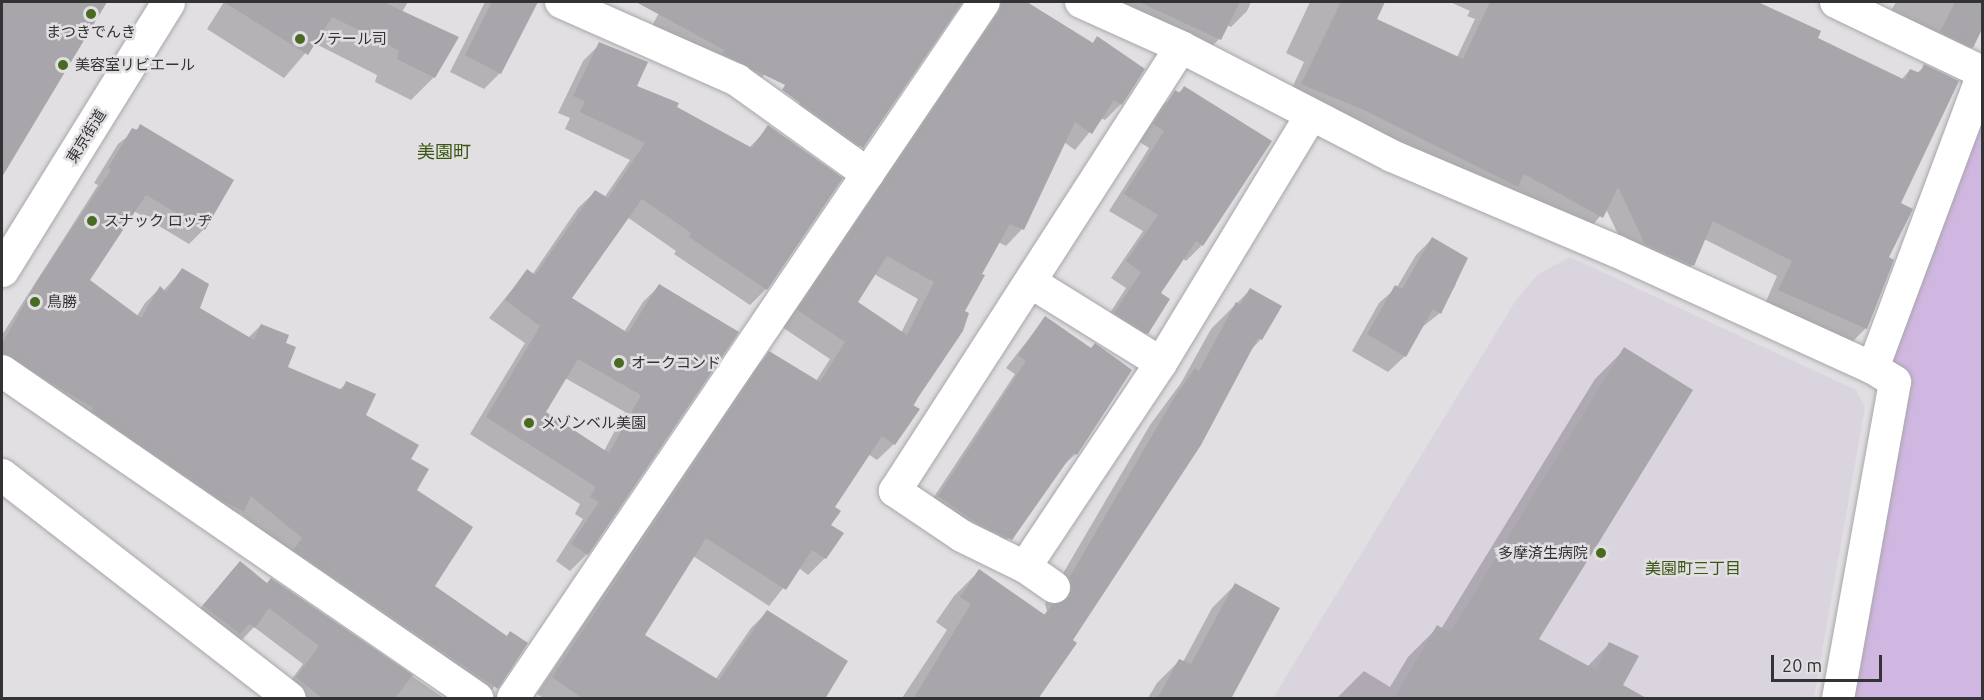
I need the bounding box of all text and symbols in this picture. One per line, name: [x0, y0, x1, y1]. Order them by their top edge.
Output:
marker: まつきでんき: [84, 7, 98, 21]
place label: まつきでんき: [46, 23, 136, 41]
place label: ノテール司: [312, 30, 387, 48]
marker: ノテール司: [293, 32, 307, 46]
place label: 美容室リビエール: [75, 56, 195, 74]
marker: 美容室リビエール: [56, 58, 70, 72]
street label: 東京街道: [62, 106, 110, 166]
district label: 美園町: [417, 140, 471, 162]
place label: スナック ロッヂ: [104, 212, 212, 230]
marker: スナック ロッヂ: [85, 214, 99, 228]
place label: 鳥勝: [47, 293, 77, 311]
marker: 鳥勝: [28, 295, 42, 309]
place label: オークコンド: [631, 354, 721, 372]
marker: オークコンド: [612, 356, 626, 370]
place label: メゾンベル美園: [541, 414, 646, 432]
marker: メゾンベル美園: [522, 416, 536, 430]
place label: 多摩済生病院: [1498, 544, 1588, 562]
marker: 多摩済生病院: [1592, 544, 1610, 562]
district label: 美園町三丁目: [1645, 558, 1741, 578]
scale bar: [1774, 643, 1885, 681]
text: 20 m: [1782, 655, 1822, 675]

